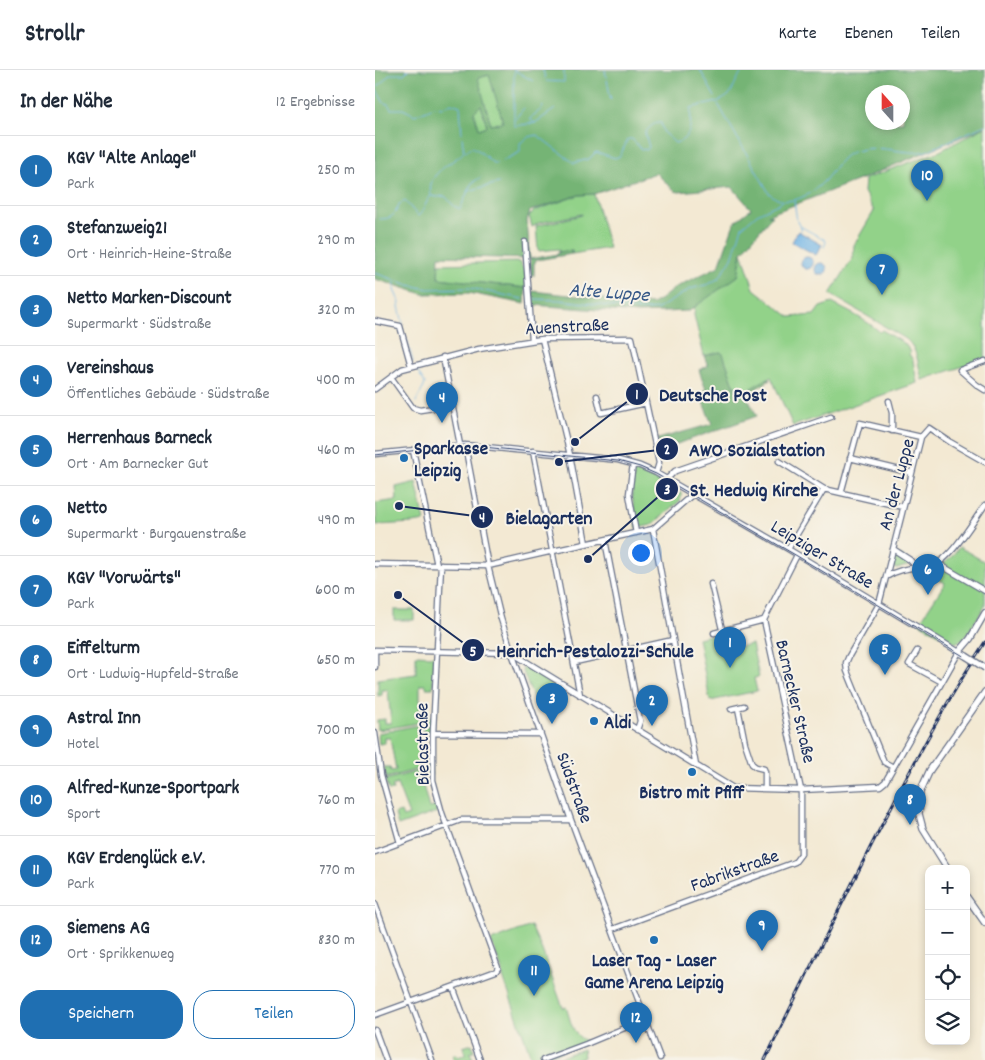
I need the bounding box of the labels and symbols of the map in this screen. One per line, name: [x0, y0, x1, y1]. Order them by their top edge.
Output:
north arrow: [865, 85, 910, 130]
pin: 10: [911, 160, 943, 201]
pin: 7: [866, 254, 898, 295]
water label: Alte Luppe: [568, 277, 651, 311]
street label: Auenstraße: [525, 313, 610, 344]
callout: Deutsche Post: [624, 376, 777, 411]
pin: 4: [426, 382, 458, 423]
text: Deutsche Post: [659, 383, 768, 411]
text: 1: [635, 385, 639, 407]
callout: AWO Sozialstation: [654, 431, 835, 466]
street label: An der Luppe: [873, 436, 924, 534]
place label: Sparkasse Leipzig: [414, 437, 488, 486]
text: AWO Sozialstation: [689, 438, 825, 466]
text: 2: [664, 440, 670, 462]
marker: Sparkasse Leipzig: [398, 452, 410, 464]
callout: St. Hedwig Kirche: [654, 471, 828, 506]
text: St. Hedwig Kirche: [690, 478, 819, 506]
text: 3: [664, 480, 671, 502]
callout: Bielagarten: [470, 500, 602, 535]
text: Bielagarten: [505, 506, 593, 534]
text: 4: [479, 508, 485, 530]
street label: Leipziger Straße: [765, 515, 878, 597]
your location: [628, 540, 654, 566]
pin: 6: [912, 554, 944, 595]
pin: 1: [714, 627, 746, 668]
callout: Heinrich-Pestalozzi-Schule: [461, 633, 704, 668]
pin: 5: [869, 634, 901, 675]
street label: Barnecker Straße: [766, 637, 821, 766]
text: Heinrich-Pestalozzi-Schule: [496, 639, 694, 667]
text: 5: [470, 642, 477, 664]
pin: 3: [536, 683, 568, 724]
pin: 2: [636, 685, 668, 726]
street label: Bielastraße: [410, 702, 439, 785]
place label: Aldi: [604, 711, 632, 738]
marker: Aldi: [588, 715, 600, 727]
street label: Südstraße: [547, 749, 598, 828]
marker: Bistro mit Pfiff: [686, 766, 698, 778]
place label: Bistro mit Pfiff: [639, 781, 745, 808]
pin: 8: [894, 784, 926, 825]
street label: Fabrikstraße: [687, 844, 783, 901]
pin: 9: [746, 910, 778, 951]
marker: Laser Tag - Laser Game Arena Leipzig: [648, 934, 660, 946]
place label: Laser Tag - Laser Game Arena Leipzig: [584, 949, 724, 998]
pin: 11: [518, 955, 550, 996]
pin: 12: [620, 1002, 652, 1043]

